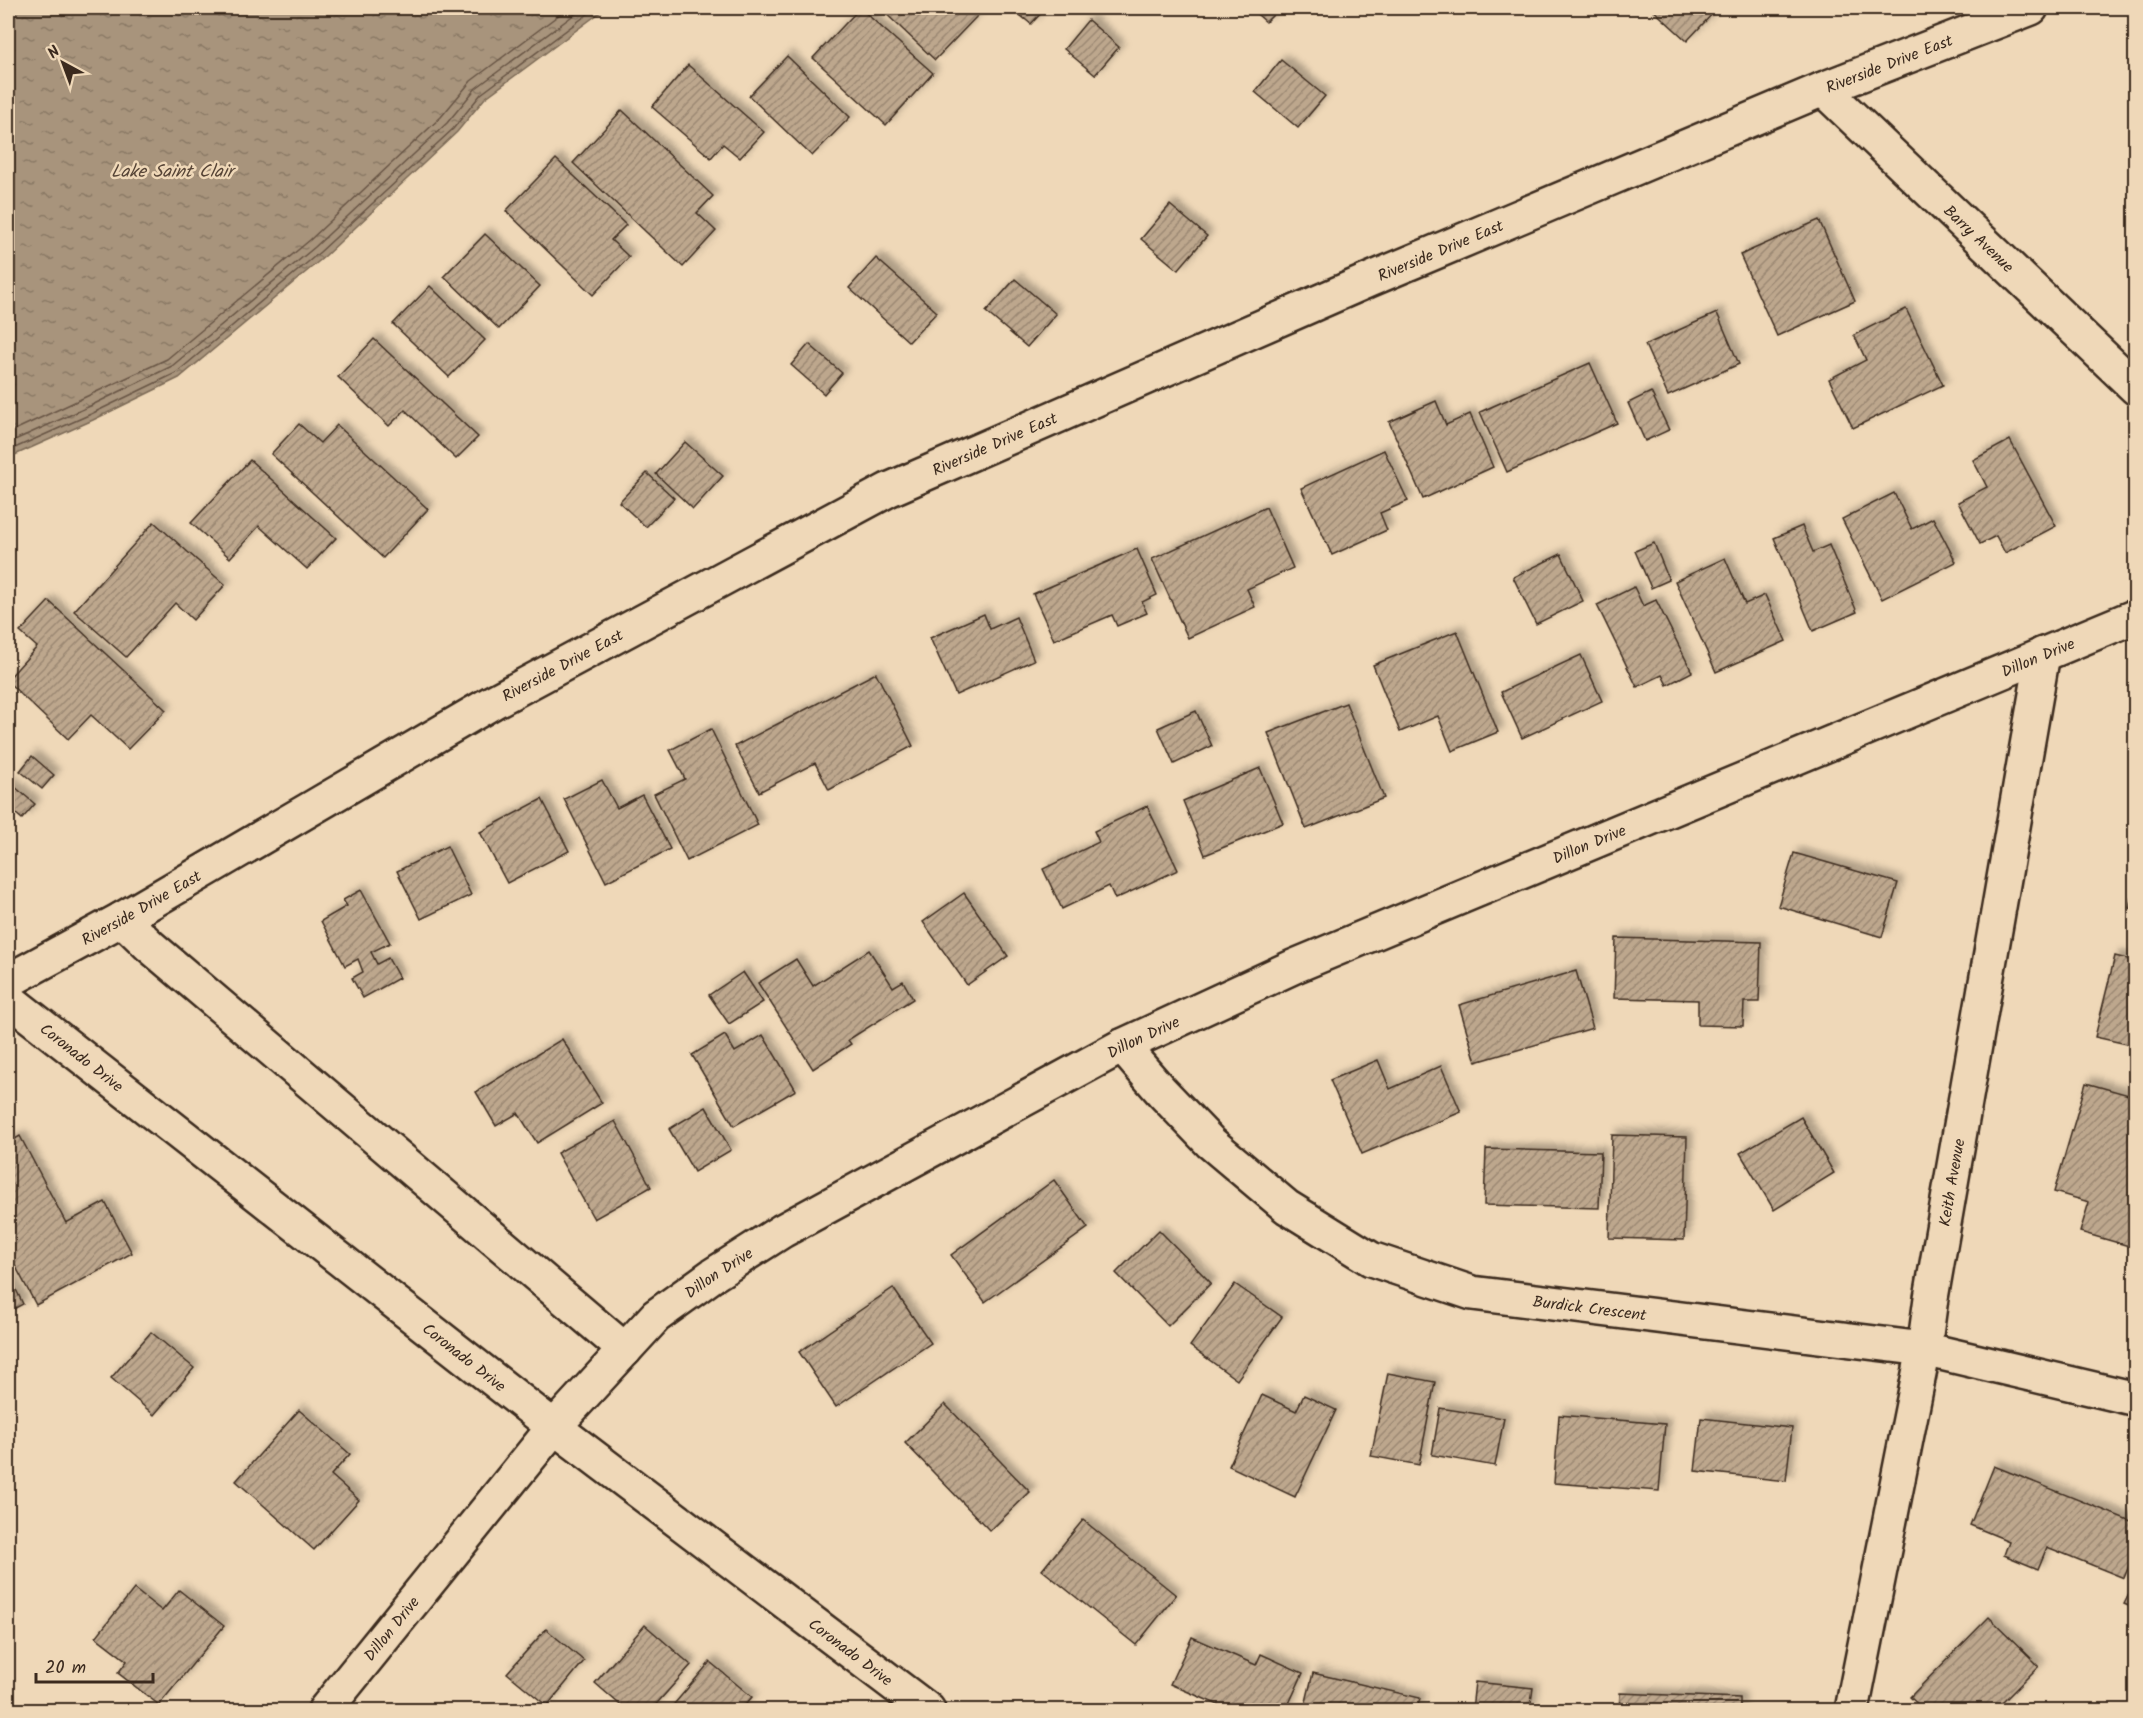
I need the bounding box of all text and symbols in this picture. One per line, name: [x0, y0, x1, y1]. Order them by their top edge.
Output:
street label: Riverside Drive East: [1822, 28, 1957, 101]
north arrow: [33, 33, 93, 93]
text: N: [42, 40, 66, 66]
water label: Lake Saint Clair: [111, 158, 237, 187]
street label: Barry Avenue: [1937, 199, 2019, 279]
street label: Riverside Drive East: [1374, 214, 1508, 289]
street label: Riverside Drive East: [928, 406, 1062, 483]
street label: Riverside Drive East: [498, 623, 629, 709]
street label: Dillon Drive: [1998, 632, 2079, 685]
street label: Dillon Drive: [1549, 819, 1630, 871]
street label: Riverside Drive East: [77, 864, 207, 953]
street label: Dillon Drive: [1103, 1010, 1184, 1066]
street label: Coronado Drive: [34, 1017, 128, 1099]
street label: Keith Avenue: [1933, 1137, 1973, 1228]
street label: Dillon Drive: [680, 1242, 758, 1306]
street label: Burdick Crescent: [1531, 1290, 1648, 1329]
street label: Coronado Drive: [416, 1317, 511, 1399]
street label: Dillon Drive: [358, 1591, 426, 1667]
street label: Coronado Drive: [802, 1613, 898, 1693]
scale bar: [36, 1646, 153, 1684]
text: 20 m: [45, 1654, 86, 1683]

